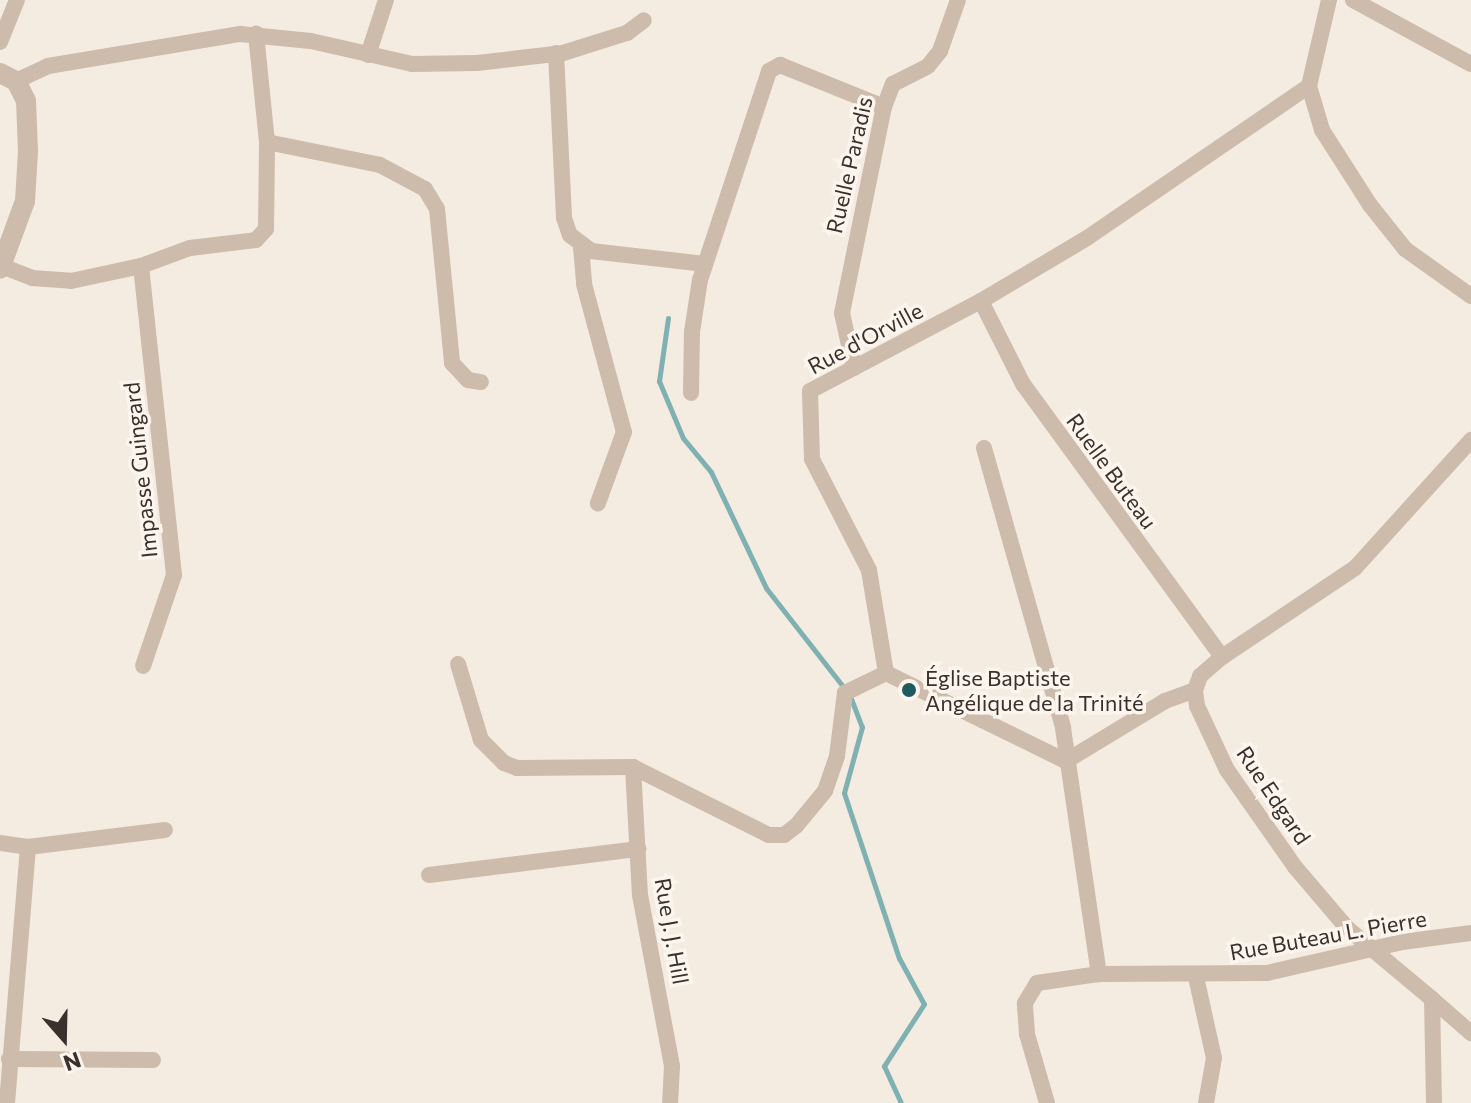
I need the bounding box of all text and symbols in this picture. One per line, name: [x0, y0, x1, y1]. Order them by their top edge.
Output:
street label: Ruelle Paradis: [820, 94, 878, 236]
street label: Rue d'Orville: [803, 297, 927, 379]
street label: Impasse Guingard: [118, 381, 162, 559]
street label: Ruelle Buteau: [1061, 408, 1163, 534]
place label: Église Baptiste Angélique de la Trinité: [925, 664, 1144, 716]
marker: Église Baptiste Angélique de la Trinité: [900, 681, 918, 699]
street label: Rue Edgard: [1231, 741, 1317, 849]
street label: Rue J. J. Hill: [650, 876, 694, 986]
street label: Rue Buteau L. Pierre: [1227, 905, 1429, 965]
north arrow: [24, 999, 104, 1079]
text: N: [60, 1047, 85, 1078]

